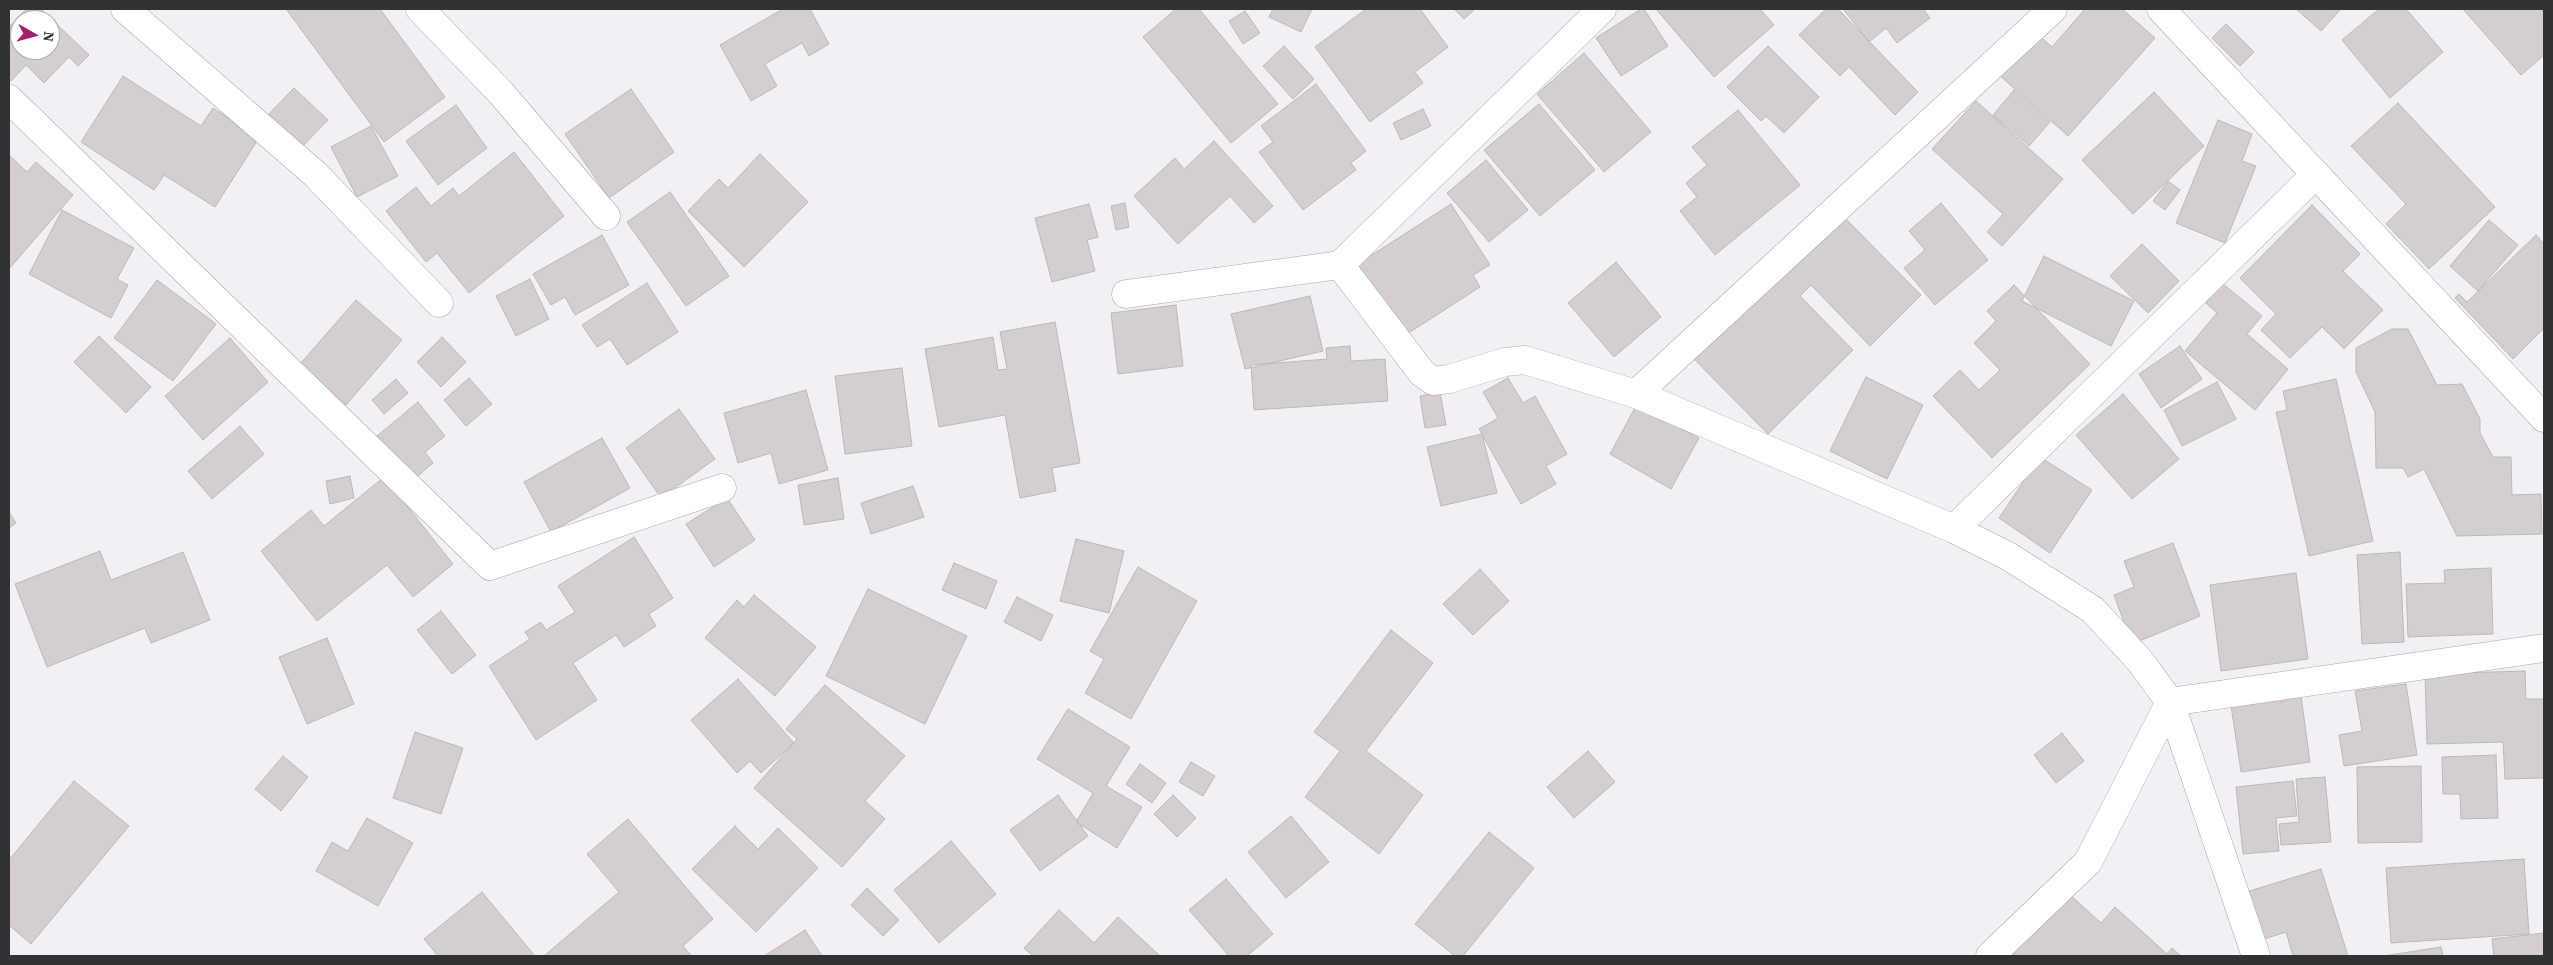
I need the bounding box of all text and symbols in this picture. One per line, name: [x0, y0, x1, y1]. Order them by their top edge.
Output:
north arrow: [10, 10, 60, 60]
text: N: [38, 30, 59, 43]

